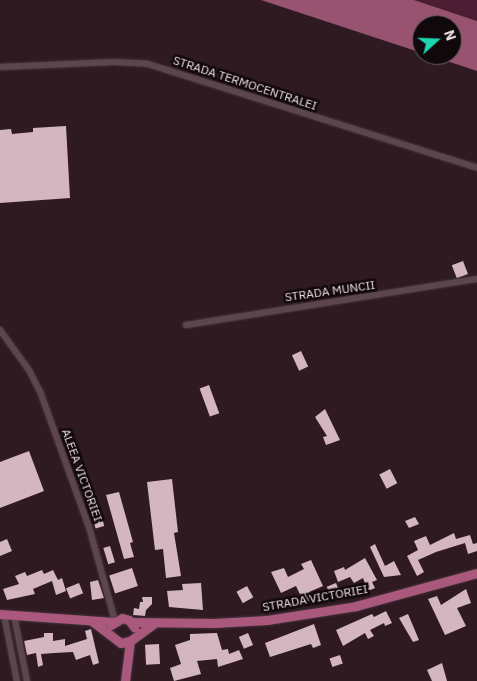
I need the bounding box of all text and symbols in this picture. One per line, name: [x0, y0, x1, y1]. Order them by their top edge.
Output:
north arrow: [412, 15, 462, 65]
text: N: [440, 27, 460, 43]
street label: STRADA TERMOCENTRALEI: [171, 53, 319, 113]
street label: STRADA MUNCII: [284, 278, 376, 304]
street label: ALEEA VICTORIEI: [59, 427, 105, 523]
street label: STRADA VICTORIEI: [261, 582, 369, 614]

